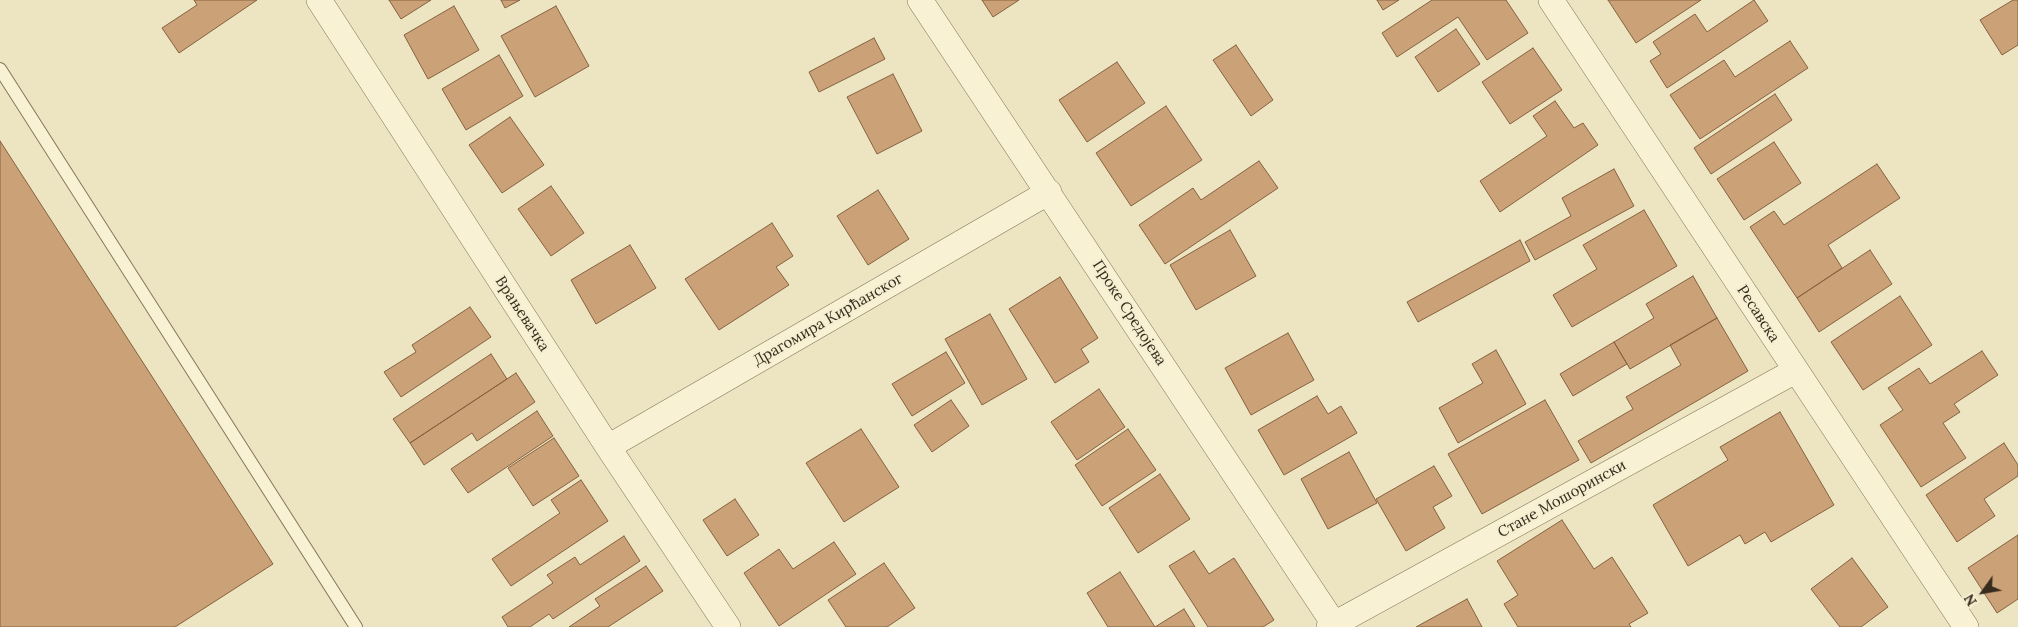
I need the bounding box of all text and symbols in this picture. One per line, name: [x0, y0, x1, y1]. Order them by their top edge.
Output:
street label: Проке Средојева: [1088, 257, 1170, 369]
street label: Драгомира Кирћанског: [750, 270, 906, 370]
street label: Врањевачка: [491, 273, 553, 355]
street label: Ресавска: [1733, 282, 1783, 346]
street label: Стане Мошорински: [1495, 456, 1629, 542]
north arrow: [1958, 567, 2008, 617]
text: N: [1960, 591, 1981, 609]

